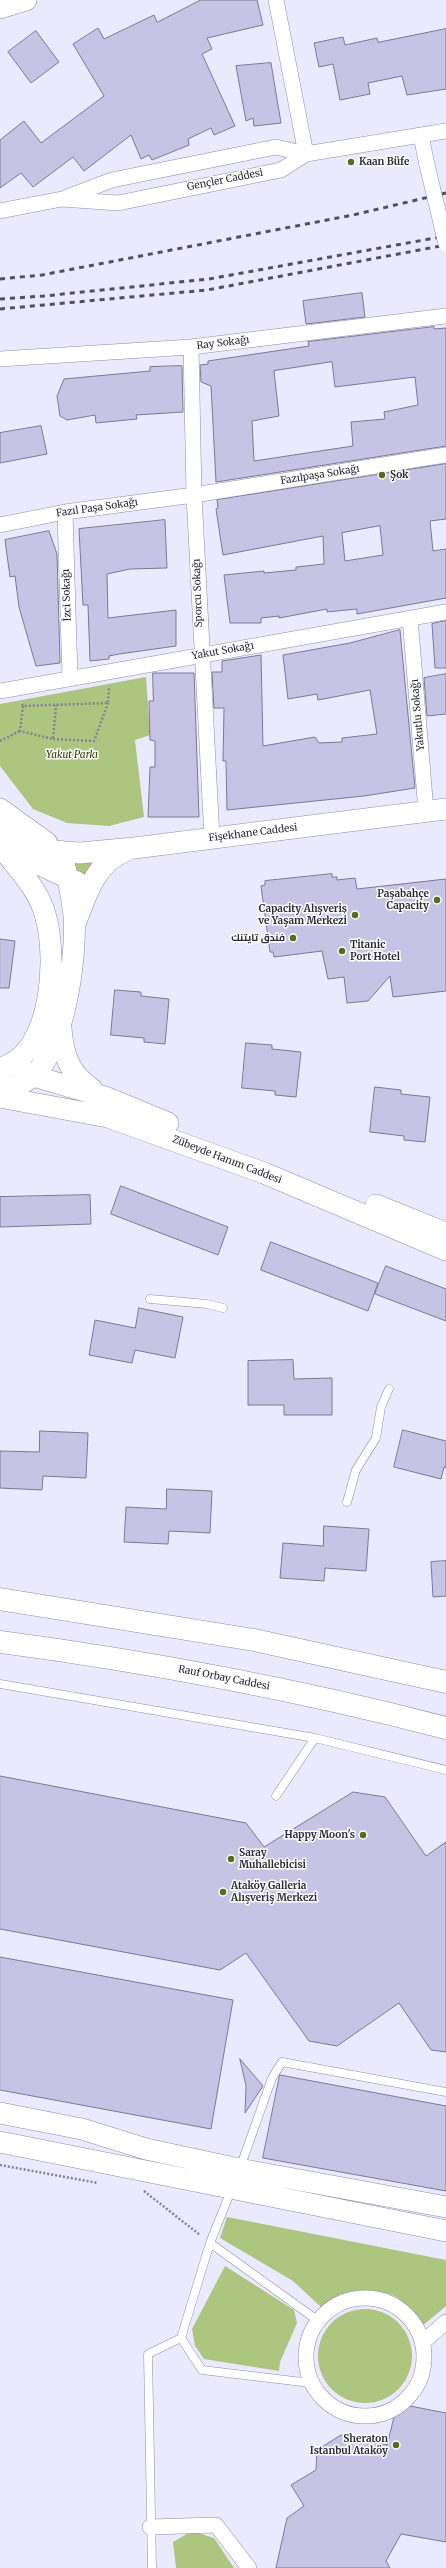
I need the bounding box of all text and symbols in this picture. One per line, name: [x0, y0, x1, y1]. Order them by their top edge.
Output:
place label: Kaan Büfe: [359, 156, 409, 168]
marker: Kaan Büfe: [346, 157, 356, 167]
street label: Gençler Caddesi: [186, 167, 264, 193]
street label: Ray Sokağı: [196, 334, 250, 352]
street label: Fazılpaşa Sokağı: [280, 463, 360, 487]
place label: Şok: [390, 469, 409, 481]
marker: Şok: [377, 470, 387, 480]
street label: Fazıl Paşa Sokağı: [55, 496, 139, 520]
street label: Sporcu Sokağı: [191, 558, 205, 628]
street label: İzci Sokağı: [60, 569, 74, 621]
street label: Yakut Sokağı: [191, 640, 255, 662]
street label: Yakutlu Sokağı: [409, 679, 427, 751]
park label: Yakut Parkı: [46, 749, 98, 761]
street label: Fişekhane Caddesi: [208, 822, 298, 844]
place label: Paşabahçe Capacity: [377, 888, 429, 912]
marker: Paşabahçe Capacity: [432, 895, 442, 905]
place label: Capacity Alışveriş ve Yaşam Merkezi: [258, 903, 347, 926]
marker: Capacity Alışveriş ve Yaşam Merkezi: [350, 910, 360, 920]
place label: فندق تايتنك: [231, 932, 285, 944]
marker: فندق تايتنك: [288, 933, 298, 943]
place label: Titanic Port Hotel: [350, 939, 400, 962]
marker: Titanic Port Hotel: [337, 946, 347, 956]
street label: Zübeyde Hanım Caddesi: [171, 1134, 283, 1186]
street label: Rauf Orbay Caddesi: [177, 1663, 271, 1693]
place label: Happy Moon's: [285, 1829, 355, 1841]
marker: Happy Moon's: [358, 1830, 368, 1840]
place label: Saray Muhallebicisi: [239, 1847, 306, 1870]
marker: Saray Muhallebicisi: [226, 1854, 236, 1864]
place label: Ataköy Galleria Alışveriş Merkezi: [231, 1880, 317, 1904]
marker: Ataköy Galleria Alışveriş Merkezi: [218, 1887, 228, 1897]
place label: Sheraton Istanbul Ataköy: [310, 2433, 388, 2456]
marker: Sheraton Istanbul Ataköy: [391, 2440, 401, 2450]

